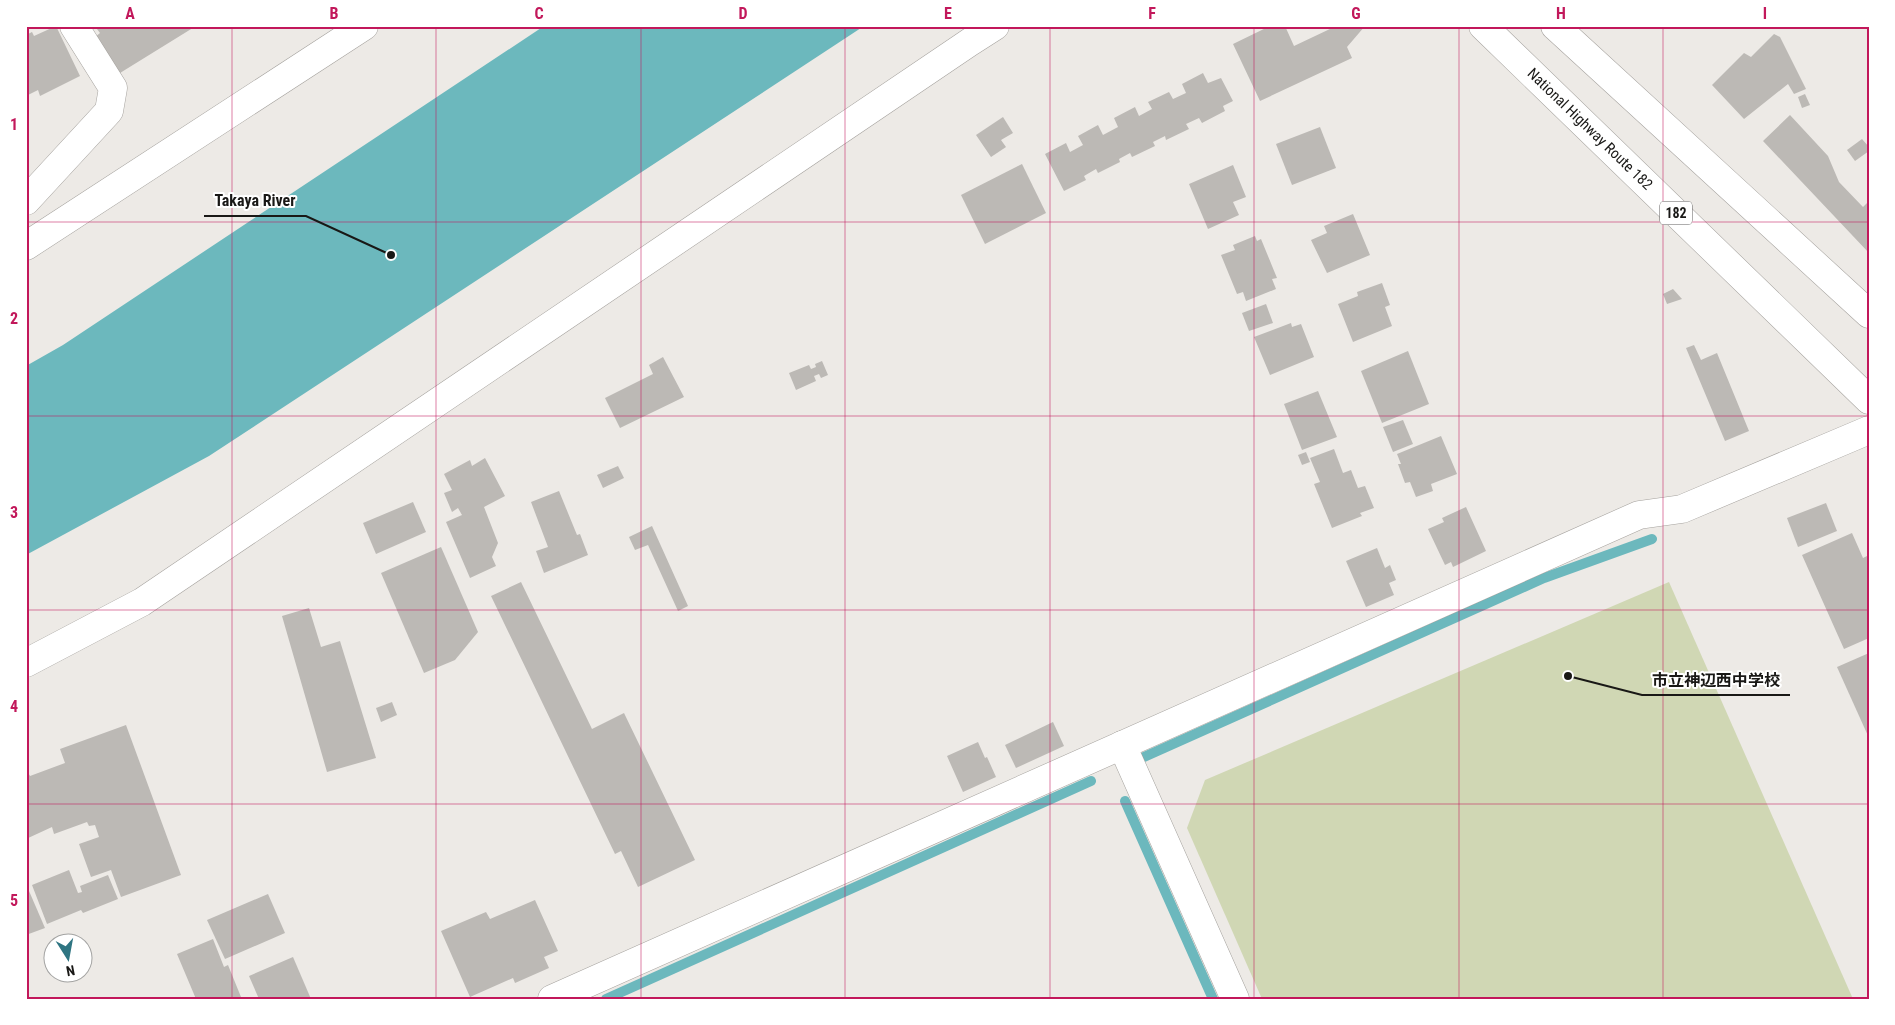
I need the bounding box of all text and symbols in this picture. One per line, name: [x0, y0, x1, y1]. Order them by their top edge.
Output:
text: A: [125, 4, 135, 23]
text: B: [330, 4, 339, 23]
text: C: [534, 4, 544, 23]
text: D: [738, 4, 748, 23]
text: E: [944, 4, 952, 23]
text: F: [1148, 4, 1156, 23]
text: G: [1351, 4, 1361, 23]
text: H: [1556, 4, 1566, 23]
text: I: [1763, 4, 1767, 23]
street label: National Highway Route 182: [1524, 65, 1656, 193]
text: 1: [10, 115, 18, 134]
callout: Takaya River: [204, 185, 306, 216]
text: Takaya River: [214, 191, 296, 210]
road number: 182: [1660, 202, 1692, 224]
text: 2: [10, 309, 18, 328]
text: 3: [10, 503, 18, 522]
callout: 市立神辺西中学校: [1642, 664, 1790, 695]
text: 市立神辺西中学校: [1652, 671, 1780, 690]
text: 4: [10, 697, 18, 716]
text: 5: [10, 891, 18, 910]
north arrow: [42, 932, 92, 982]
text: N: [65, 962, 76, 979]

